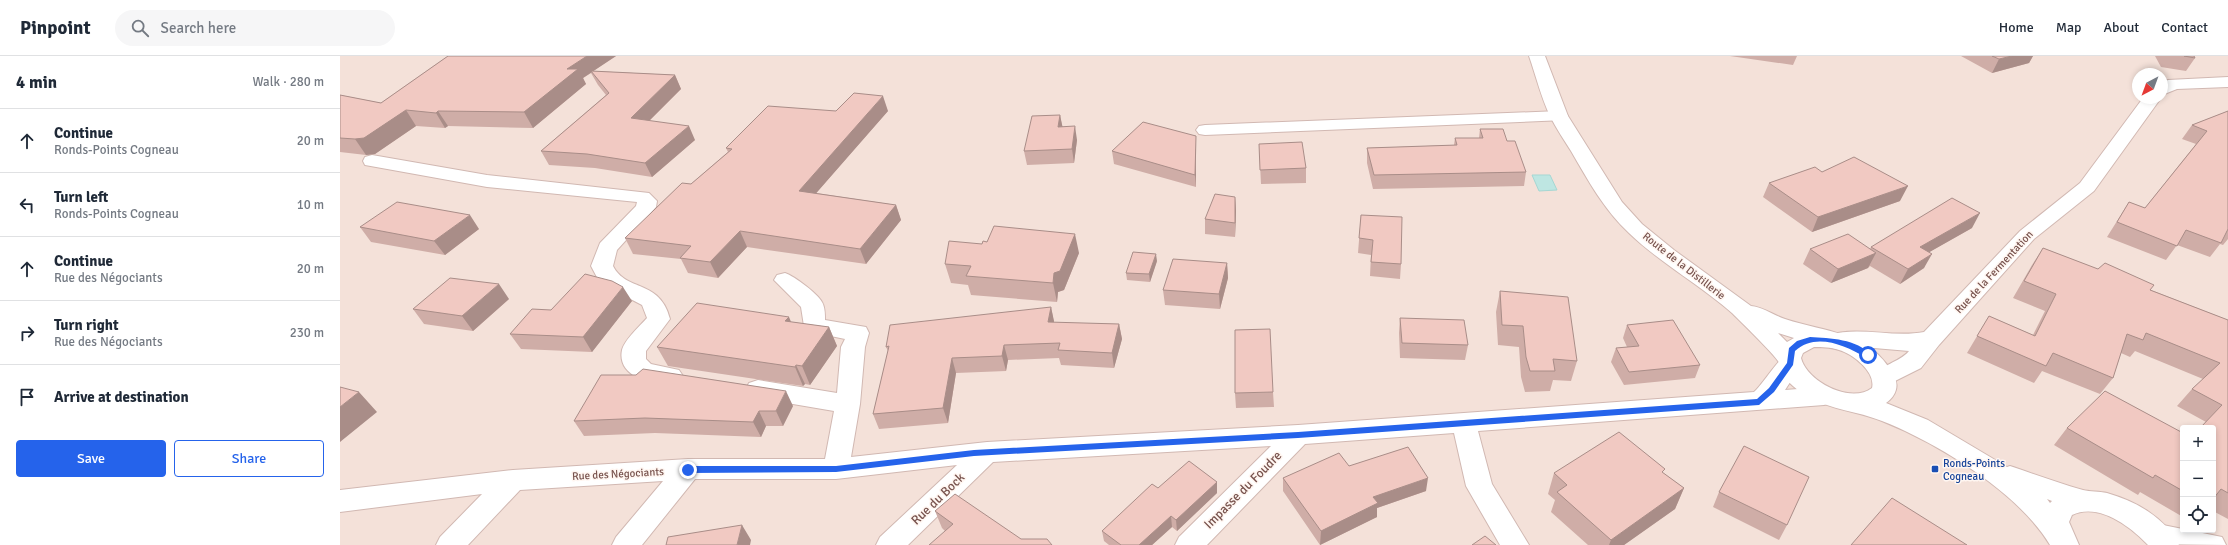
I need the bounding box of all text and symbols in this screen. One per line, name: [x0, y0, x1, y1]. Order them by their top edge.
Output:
search box: [115, 10, 395, 46]
text: Pinpoint: [20, 16, 91, 40]
icon: search: [129, 17, 151, 39]
text: Search here: [161, 19, 236, 37]
text: Home: [1999, 19, 2034, 36]
text: Map: [2056, 19, 2081, 36]
text: About: [2103, 19, 2139, 36]
text: Contact: [2161, 19, 2208, 36]
north arrow: [2132, 68, 2168, 104]
text: 4 min: [16, 72, 57, 93]
text: Walk · 280 m: [253, 74, 324, 90]
text: Continue: [54, 124, 113, 142]
icon: ahead: [16, 130, 38, 152]
text: 20 m: [297, 133, 324, 149]
text: Ronds-Points Cogneau: [54, 142, 179, 158]
text: Turn left: [54, 188, 108, 206]
icon: left: [16, 194, 38, 216]
text: 10 m: [297, 197, 324, 213]
text: Ronds-Points Cogneau: [54, 206, 179, 222]
street label: Rue de la Fermentation: [1952, 228, 2036, 316]
street label: Route de la Distillerie: [1640, 230, 1728, 302]
text: Continue: [54, 252, 113, 270]
icon: ahead: [16, 258, 38, 280]
text: 20 m: [297, 261, 324, 277]
text: Rue des Négociants: [54, 270, 163, 286]
text: Turn right: [54, 316, 119, 334]
icon: right: [16, 322, 38, 344]
text: 230 m: [290, 325, 324, 341]
text: Rue des Négociants: [54, 334, 163, 350]
route start: [1859, 346, 1877, 364]
icon: arrive: [16, 386, 38, 408]
text: Arrive at destination: [54, 388, 189, 406]
map controls: [2180, 425, 2216, 533]
button: +: [2180, 425, 2216, 461]
button: Save: [16, 440, 166, 477]
button: Share: [174, 440, 324, 477]
street label: Impasse du Foudre: [1201, 448, 1285, 532]
place label: Ronds-Points Cogneau: [1943, 457, 2005, 483]
route end: [679, 461, 697, 479]
button: −: [2180, 461, 2216, 497]
marker: Ronds-Points Cogneau: [1930, 464, 1940, 474]
street label: Rue des Négociants: [572, 465, 664, 483]
street label: Rue du Bock: [908, 469, 968, 528]
button: locate: [2180, 497, 2216, 533]

